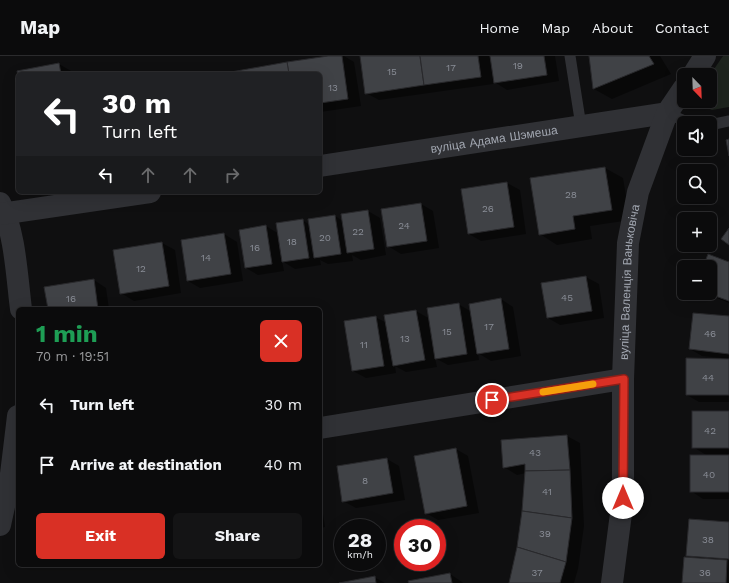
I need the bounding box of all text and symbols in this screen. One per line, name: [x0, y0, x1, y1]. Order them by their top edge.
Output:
text: Map: [20, 16, 60, 39]
text: Home: [479, 20, 519, 36]
text: Map: [541, 20, 570, 36]
text: About: [592, 20, 633, 36]
text: Contact: [655, 20, 709, 36]
house number: 19: [513, 60, 523, 71]
house number: 17: [446, 62, 456, 73]
house number: 15: [387, 66, 397, 77]
north arrow: [677, 68, 717, 108]
map controls: [677, 68, 717, 300]
house number: 13: [328, 82, 338, 93]
text: 30 m: [102, 87, 171, 120]
icon: left: [36, 88, 88, 140]
button: sound: [677, 116, 717, 156]
text: Turn left: [102, 121, 177, 142]
street label: вуліца Адама Шэмеша: [429, 123, 559, 156]
icon: left: [95, 164, 117, 186]
icon: ahead: [137, 164, 159, 186]
icon: ahead: [179, 164, 201, 186]
icon: right: [221, 164, 243, 186]
button: search: [677, 164, 717, 204]
house number: 28: [565, 189, 577, 200]
house number: 26: [482, 203, 494, 214]
street label: вуліца Валенція Ваньковіча: [617, 203, 642, 360]
button: +: [677, 212, 717, 252]
house number: 24: [398, 220, 410, 231]
house number: 22: [352, 226, 364, 237]
house number: 20: [319, 232, 331, 243]
house number: 18: [287, 236, 297, 247]
house number: 16: [250, 242, 260, 253]
house number: 14: [201, 252, 211, 263]
button: −: [677, 260, 717, 300]
house number: 12: [136, 263, 146, 274]
house number: 45: [561, 292, 573, 303]
house number: 16: [66, 293, 76, 304]
text: 1 min: [36, 320, 98, 348]
button: close: [260, 320, 302, 362]
house number: 17: [484, 321, 494, 332]
house number: 15: [442, 326, 452, 337]
house number: 46: [704, 328, 716, 339]
house number: 13: [400, 333, 410, 344]
house number: 11: [360, 339, 368, 350]
text: 70 m · 19:51: [36, 349, 109, 364]
house number: 44: [702, 372, 714, 383]
pin: [475, 383, 509, 417]
icon: arrive: [481, 389, 503, 411]
icon: left: [36, 394, 58, 416]
text: Turn left: [70, 396, 134, 414]
text: 30 m: [265, 396, 302, 414]
house number: 42: [704, 425, 716, 436]
house number: 43: [529, 447, 541, 458]
icon: arrive: [36, 454, 58, 476]
text: Arrive at destination: [70, 456, 222, 474]
text: 40 m: [264, 456, 302, 474]
house number: 40: [703, 469, 715, 480]
house number: 8: [362, 475, 368, 486]
position arrow: [602, 477, 644, 519]
house number: 41: [542, 486, 552, 497]
button: Exit: [36, 513, 165, 559]
button: Share: [173, 513, 302, 559]
speed limit sign: 30: [394, 519, 446, 571]
text: 28: [348, 528, 372, 552]
house number: 39: [539, 528, 551, 539]
house number: 38: [702, 534, 714, 545]
text: km/h: [347, 549, 373, 560]
house number: 37: [531, 567, 543, 578]
house number: 36: [699, 567, 711, 578]

